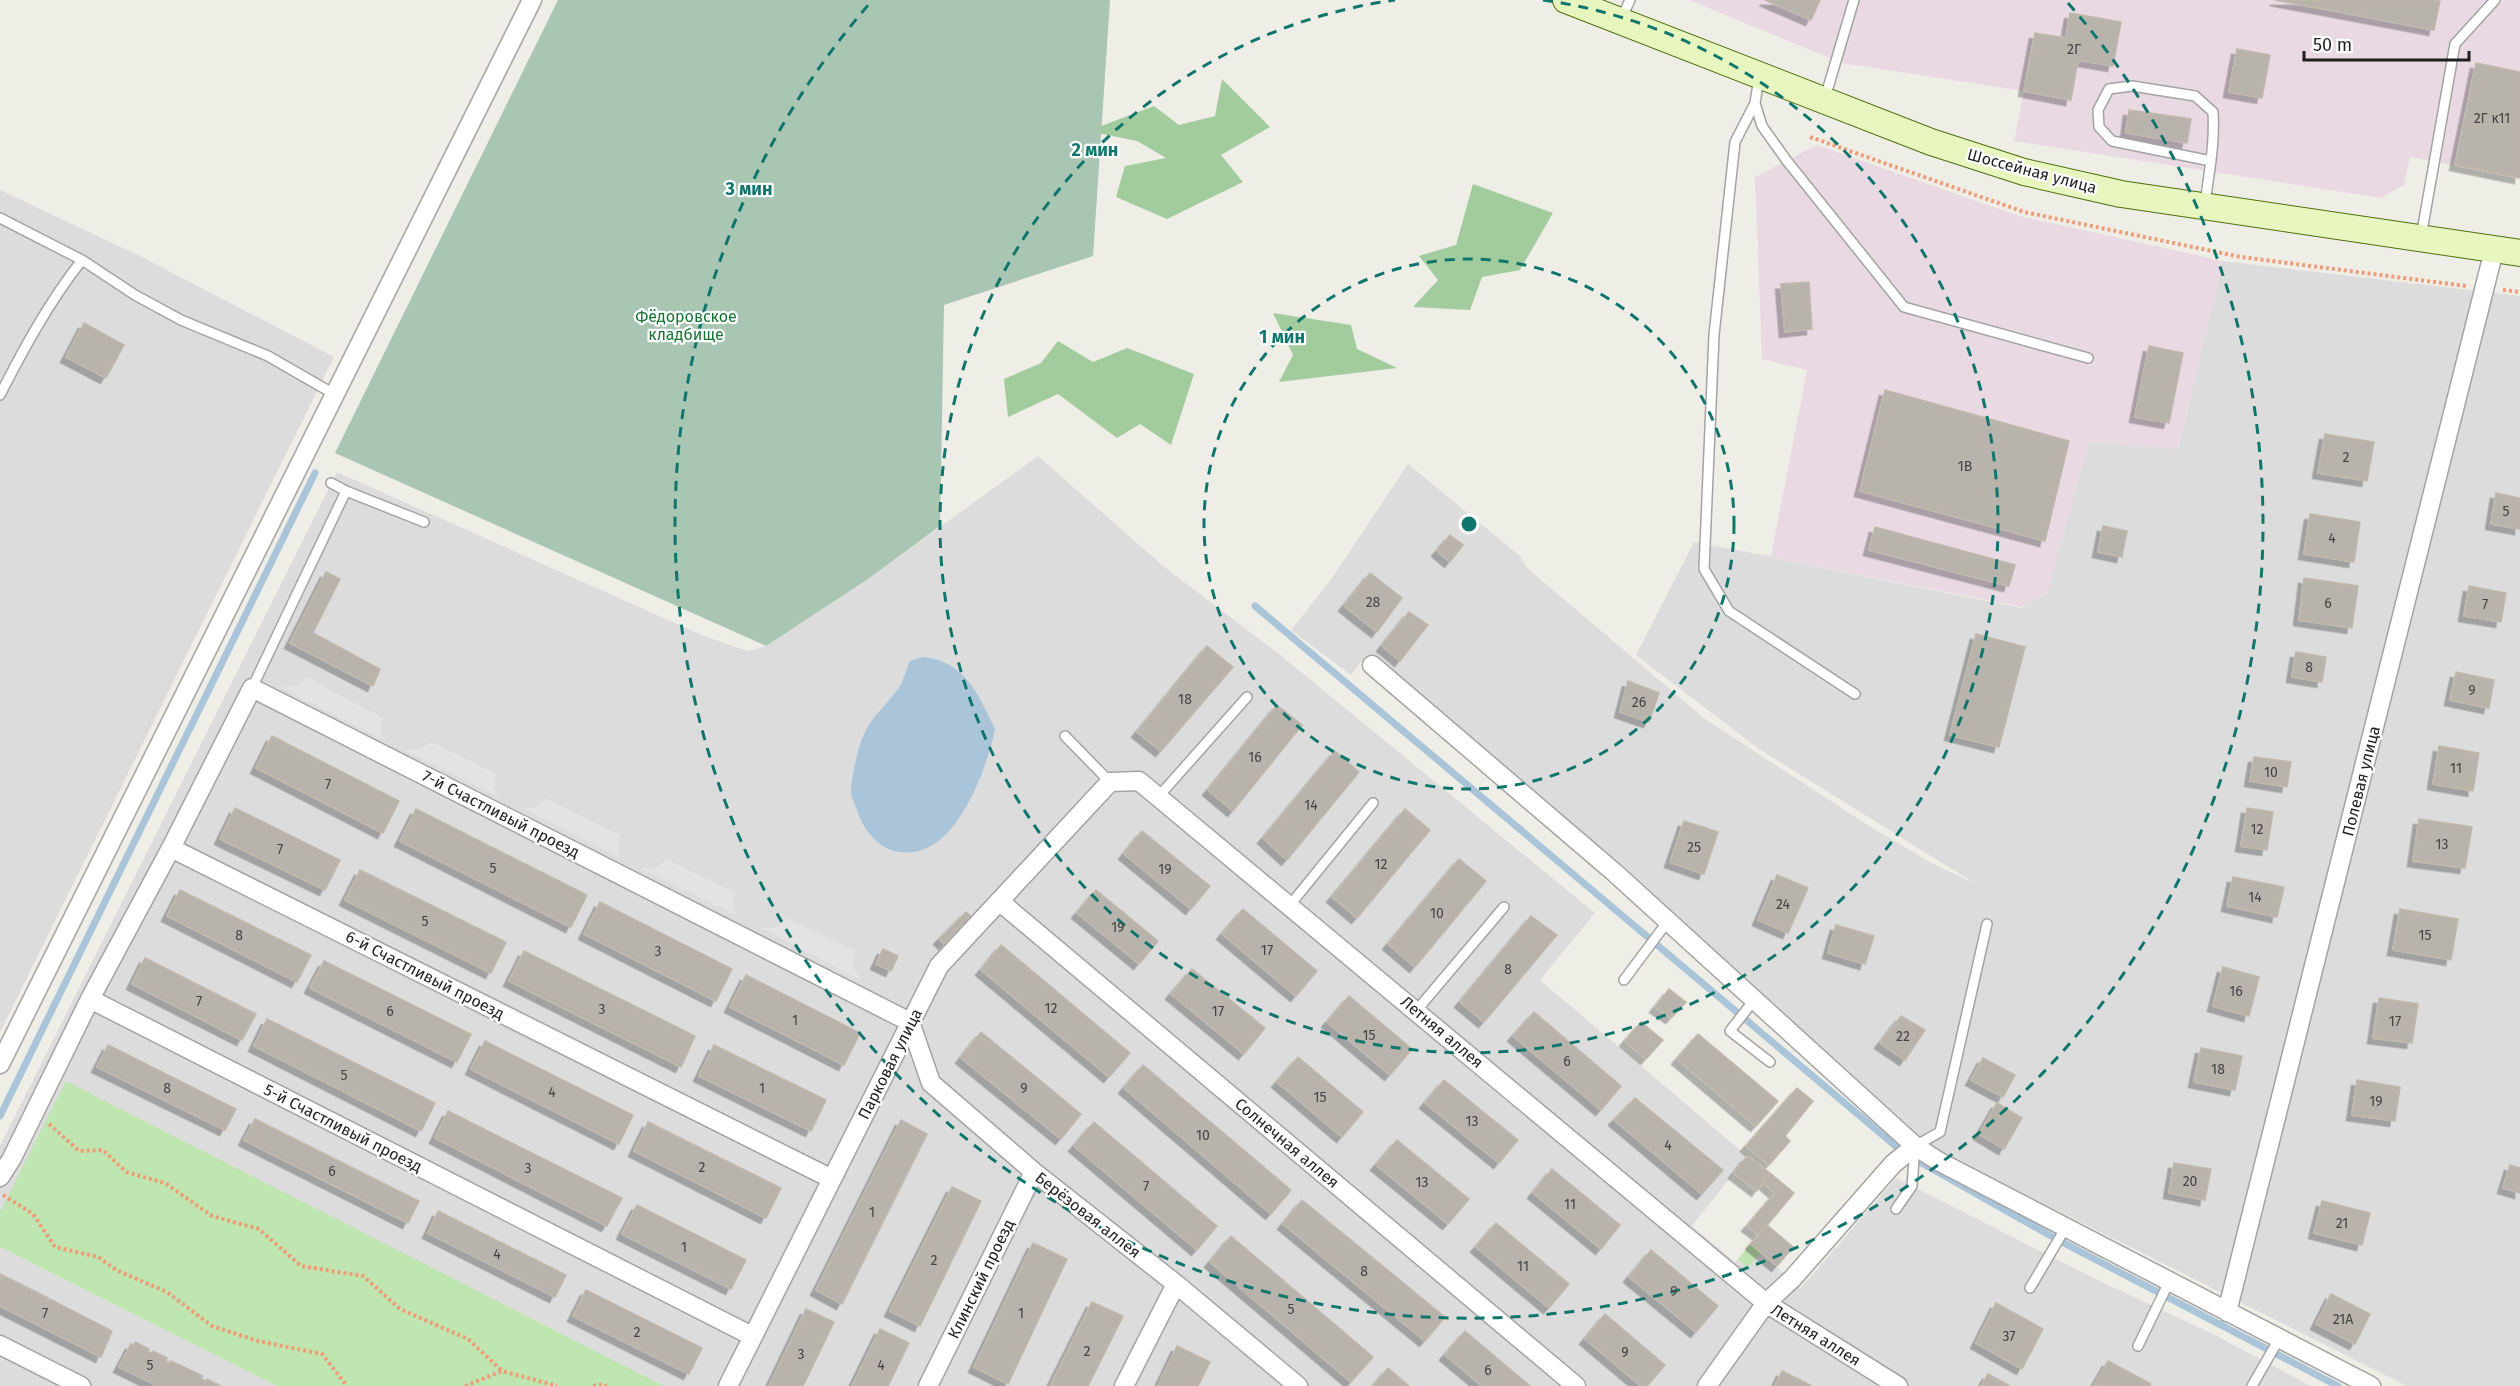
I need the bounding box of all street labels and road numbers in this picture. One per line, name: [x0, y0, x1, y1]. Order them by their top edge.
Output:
street label: Шоссейная улица: [1965, 145, 2099, 197]
street label: Полевая улица: [2338, 724, 2384, 838]
street label: 7-й Счастливый проезд: [419, 766, 583, 862]
street label: 6-й Счастливый проезд: [342, 927, 508, 1023]
street label: Летняя аллея: [1397, 992, 1487, 1072]
street label: Парковая улица: [854, 1005, 926, 1123]
street label: 5-й Счастливый проезд: [261, 1080, 425, 1176]
street label: Солнечная аллея: [1231, 1094, 1343, 1192]
street label: Берёзовая аллея: [1032, 1168, 1144, 1262]
street label: Клинский проезд: [944, 1216, 1018, 1342]
street label: Летняя аллея: [1768, 1300, 1864, 1370]

